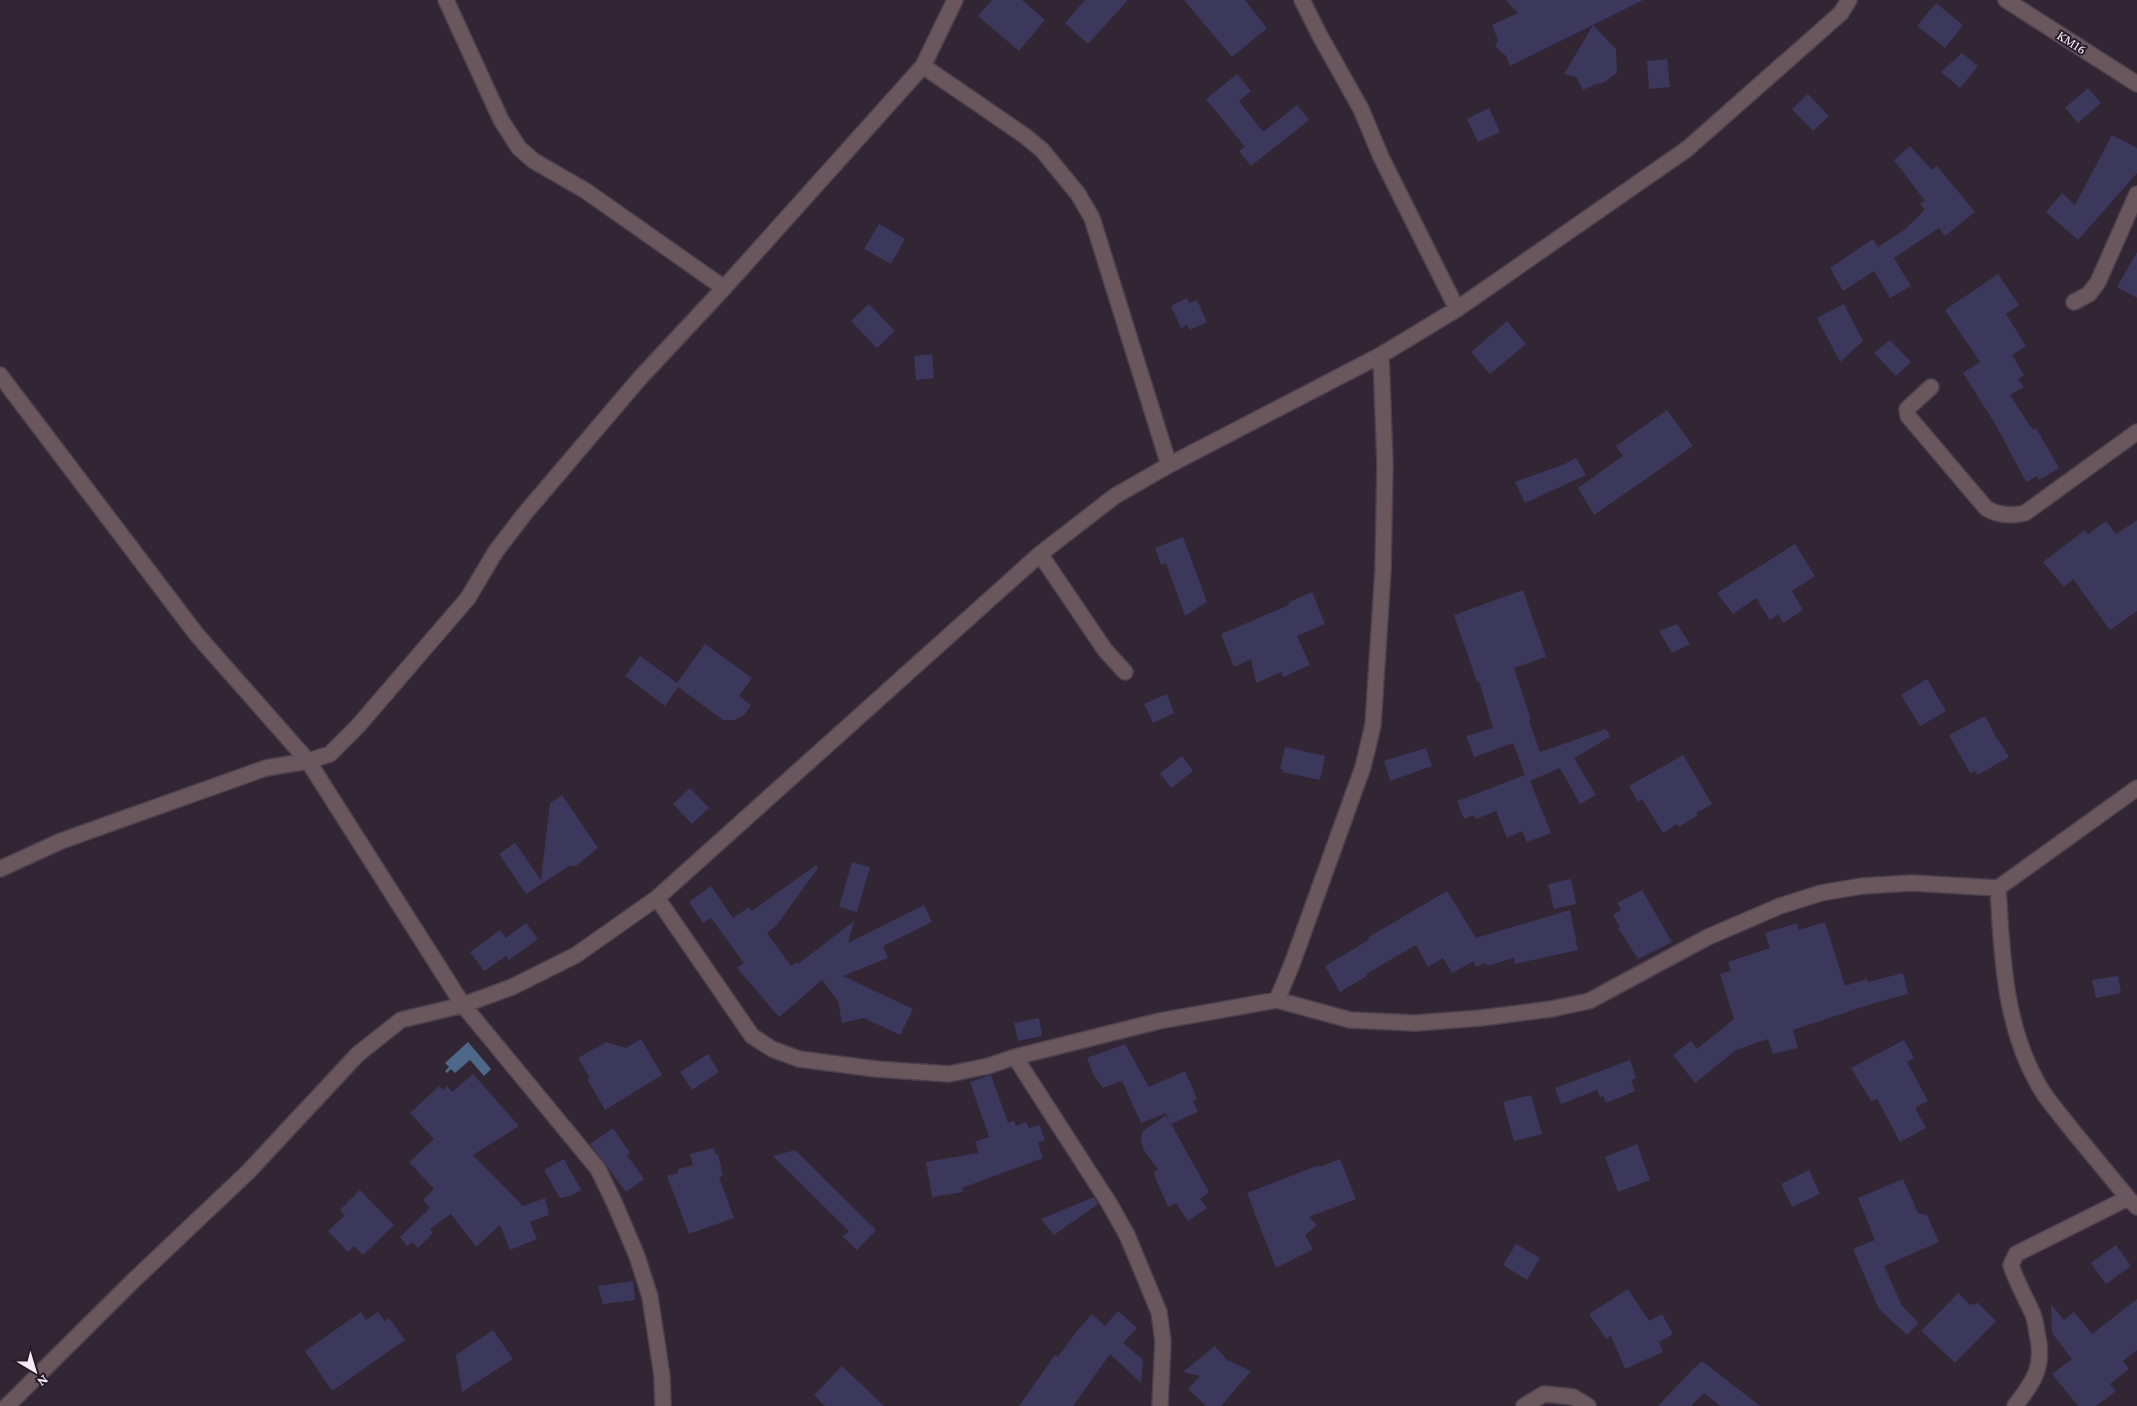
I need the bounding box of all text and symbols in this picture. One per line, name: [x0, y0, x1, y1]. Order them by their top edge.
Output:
street label: KM16: [2054, 27, 2090, 57]
north arrow: [10, 1346, 60, 1396]
text: N: [34, 1372, 52, 1391]

